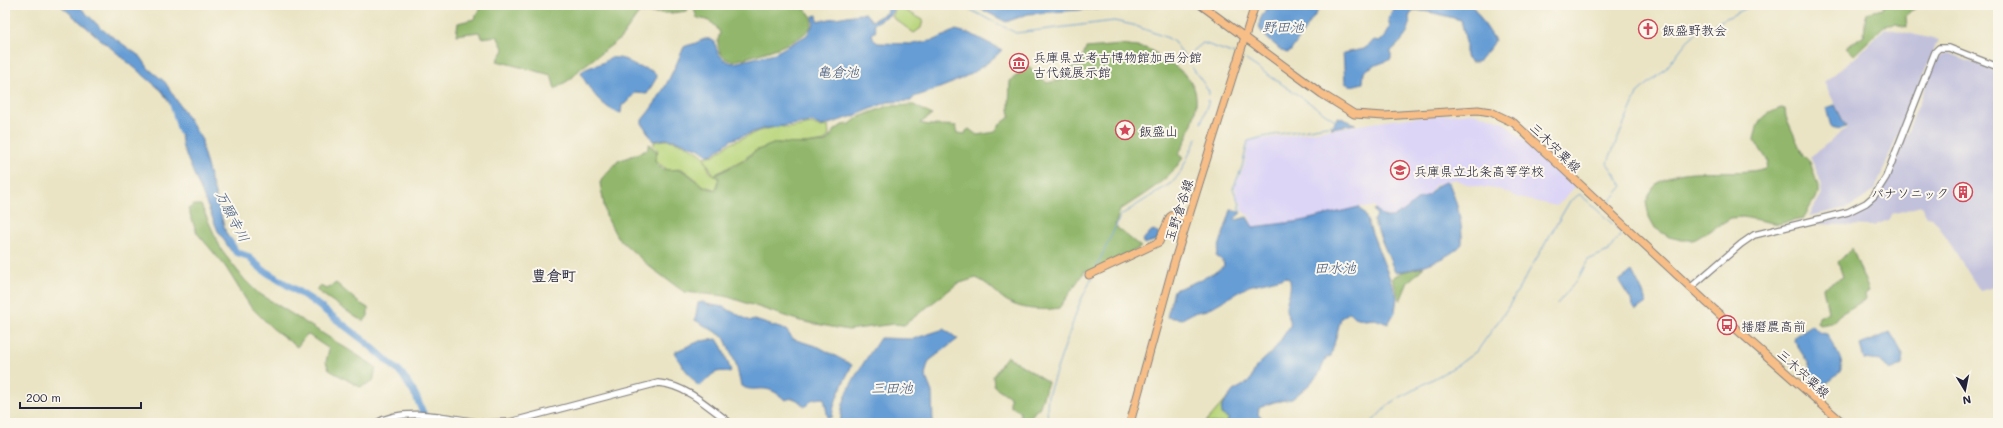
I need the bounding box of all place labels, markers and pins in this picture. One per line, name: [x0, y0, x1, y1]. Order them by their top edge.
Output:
church icon: 飯盛野教会: [1637, 18, 1659, 40]
place label: 飯盛野教会: [1662, 21, 1727, 38]
place label: 兵庫県立考古博物館加西分館 古代鏡展示館: [1033, 48, 1202, 80]
museum icon: 兵庫県立考古博物館加西分館 古代鏡展示館: [1008, 52, 1030, 74]
place icon: 飯盛山: [1114, 119, 1136, 141]
place label: 飯盛山: [1139, 122, 1178, 139]
school or university icon: 兵庫県立北条高等学校: [1389, 159, 1411, 181]
place label: 兵庫県立北条高等学校: [1414, 162, 1544, 179]
building icon: パナソニック: [1952, 181, 1974, 203]
place label: パナソニック: [1871, 184, 1949, 201]
bus stop icon: 播磨農高前: [1716, 314, 1738, 336]
place label: 播磨農高前: [1741, 317, 1806, 334]

